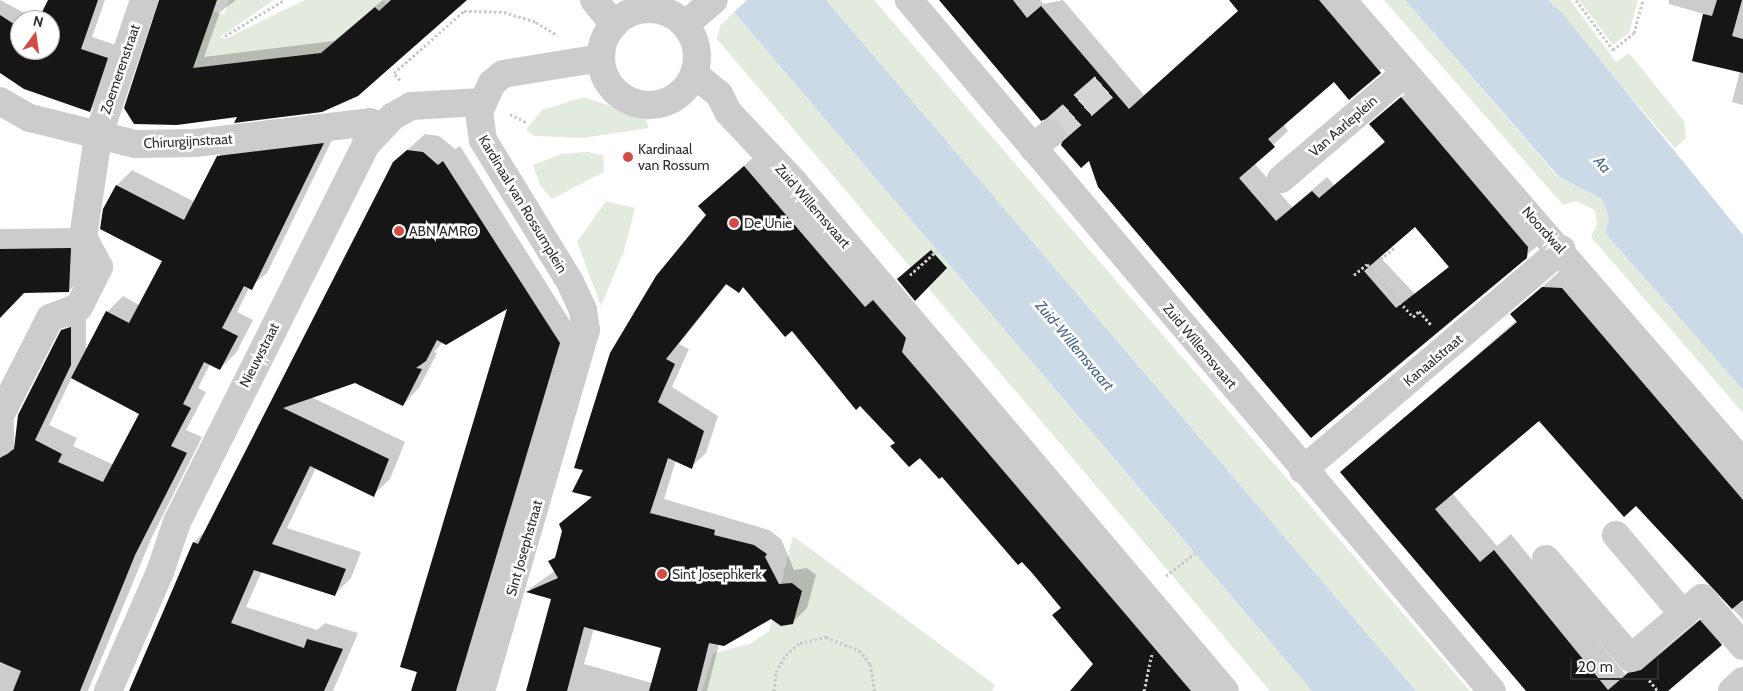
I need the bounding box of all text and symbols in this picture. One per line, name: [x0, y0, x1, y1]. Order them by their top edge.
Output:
north arrow: [10, 10, 60, 60]
text: N: [31, 11, 45, 31]
street label: Zoemerenstraat: [97, 22, 143, 116]
street label: Van Aarleplein: [1305, 92, 1381, 160]
street label: Chirurgijnstraat: [143, 130, 233, 152]
street label: Kardinaal van Rossumplein: [475, 132, 571, 276]
place label: Kardinaal van Rossum: [638, 141, 710, 174]
marker: Kardinaal van Rossum: [622, 151, 634, 163]
water label: Aa: [1590, 153, 1614, 177]
street label: Zuid Willemsvaart: [772, 161, 854, 251]
street label: Noordwal: [1519, 203, 1569, 257]
place label: De Unie: [744, 215, 792, 231]
marker: De Unie: [728, 217, 740, 229]
place label: ABN AMRO: [409, 223, 478, 239]
marker: ABN AMRO: [393, 225, 405, 237]
water label: Zuid-Willemsvaart: [1031, 297, 1117, 395]
street label: Zuid Willemsvaart: [1160, 300, 1240, 392]
street label: Nieuwstraat: [236, 320, 282, 390]
street label: Kanaalstraat: [1400, 330, 1466, 390]
street label: Sint Josephstraat: [502, 498, 546, 598]
place label: Sint Josephkerk: [672, 566, 762, 582]
marker: Sint Josephkerk: [656, 568, 668, 580]
scale bar: [1573, 648, 1662, 680]
text: 20 m: [1578, 658, 1613, 676]

